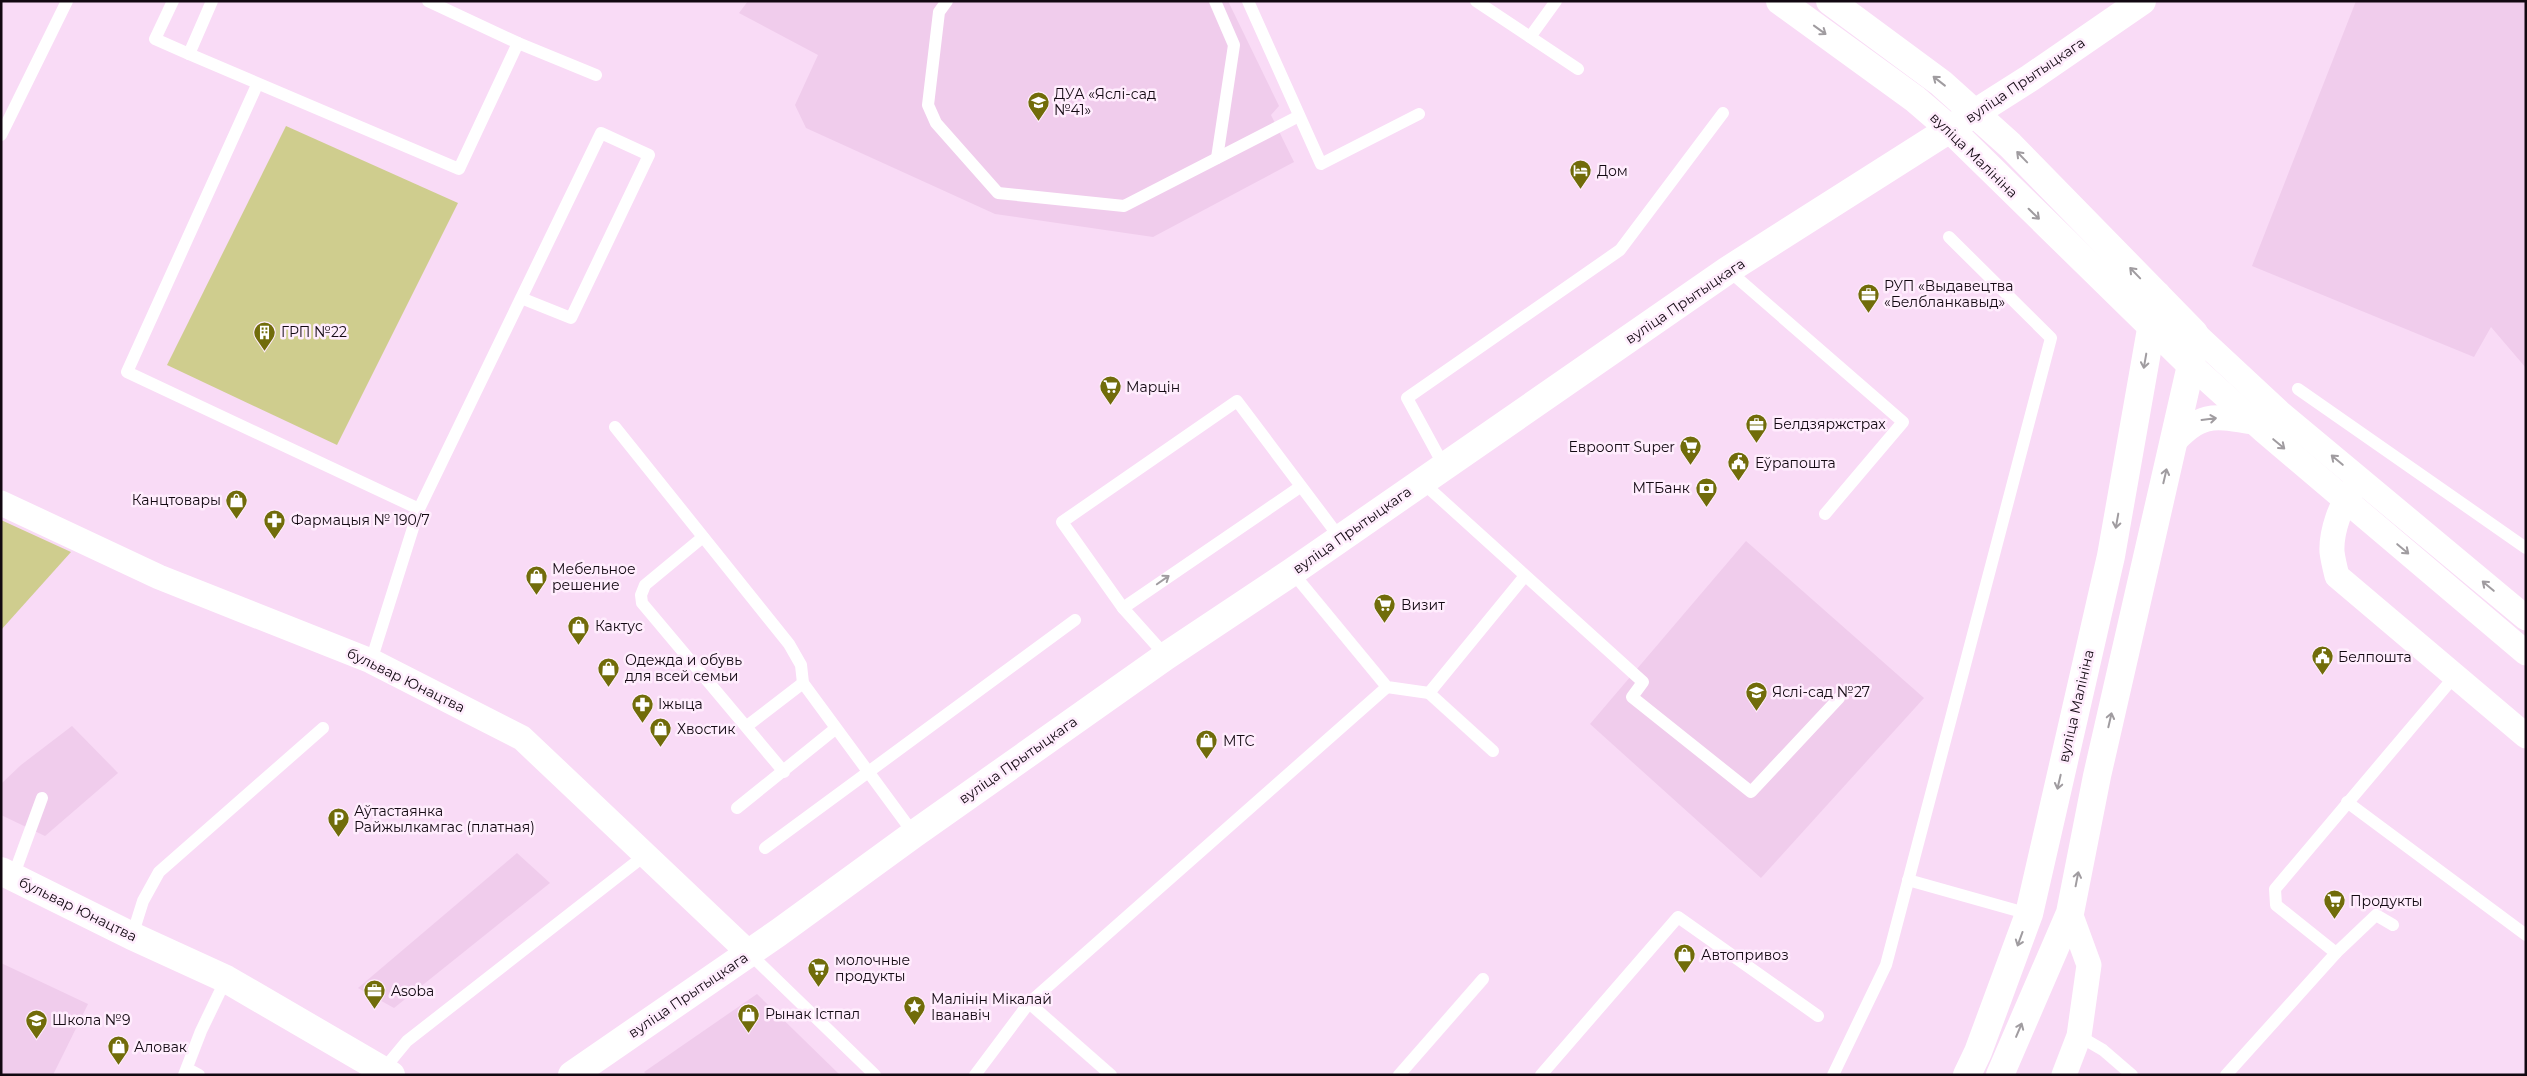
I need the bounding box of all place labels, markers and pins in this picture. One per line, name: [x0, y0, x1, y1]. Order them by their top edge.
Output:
place label: ДУА «Яслі-сад №41»: [1054, 85, 1156, 119]
school or university icon: ДУА «Яслі-сад №41»: [1026, 90, 1050, 121]
hotel icon: Дом: [1569, 159, 1593, 190]
place label: Дом: [1597, 162, 1628, 180]
place label: РУП «Выдавецтва «Белбланкавыд»: [1884, 277, 2014, 311]
office icon: РУП «Выдавецтва «Белбланкавыд»: [1856, 282, 1880, 313]
building icon: ГРП №22: [253, 320, 277, 351]
place label: ГРП №22: [281, 323, 347, 341]
supermarket icon: Марцін: [1098, 375, 1122, 406]
place label: Марцін: [1126, 378, 1180, 396]
office icon: Белдзяржстрах: [1745, 412, 1769, 443]
place label: Белдзяржстрах: [1773, 415, 1886, 433]
supermarket icon: Евроопт Super: [1679, 435, 1703, 466]
place label: Евроопт Super: [1569, 438, 1675, 456]
public building icon: Еўрапошта: [1727, 451, 1751, 482]
place label: Еўрапошта: [1755, 454, 1836, 472]
bank icon: МТБанк: [1694, 476, 1718, 507]
place label: МТБанк: [1632, 479, 1690, 497]
shop icon: Канцтовары: [225, 488, 249, 519]
place label: Канцтовары: [132, 491, 221, 509]
pharmacy icon: Фармацыя № 190/7: [263, 508, 287, 539]
place label: Фармацыя № 190/7: [291, 511, 430, 529]
place label: Мебельное решение: [552, 560, 636, 594]
shop icon: Мебельное решение: [524, 565, 548, 596]
supermarket icon: Визит: [1373, 593, 1397, 624]
place label: Визит: [1401, 596, 1445, 614]
shop icon: Кактус: [567, 614, 591, 645]
place label: Кактус: [595, 617, 643, 635]
public building icon: Белпошта: [2310, 645, 2334, 676]
place label: Белпошта: [2338, 648, 2412, 666]
place label: Одежда и обувь для всей семьи: [625, 651, 742, 685]
shop icon: Одежда и обувь для всей семьи: [597, 656, 621, 687]
school or university icon: Яслі-сад №27: [1744, 680, 1768, 711]
place label: Яслі-сад №27: [1772, 683, 1870, 701]
pharmacy icon: Іжыца: [630, 692, 654, 723]
place label: Іжыца: [658, 695, 703, 713]
shop icon: Хвостик: [649, 717, 673, 748]
place label: Хвостик: [677, 720, 736, 738]
shop icon: МТС: [1195, 729, 1219, 760]
place label: МТС: [1223, 732, 1255, 750]
place label: Аўтастаянка Райжылкамгас (платная): [354, 802, 535, 836]
parking icon: Аўтастаянка Райжылкамгас (платная): [326, 807, 350, 838]
supermarket icon: Продукты: [2322, 889, 2346, 920]
place label: Продукты: [2350, 892, 2423, 910]
shop icon: Автопривоз: [1673, 943, 1697, 974]
place label: Автопривоз: [1701, 946, 1789, 964]
place label: молочные продукты: [835, 951, 910, 985]
supermarket icon: молочные продукты: [807, 956, 831, 987]
office icon: Asoba: [363, 979, 387, 1010]
place label: Asoba: [391, 982, 434, 1000]
place label: Малінін Мікалай Іванавіч: [931, 990, 1052, 1024]
place icon: Малінін Мікалай Іванавіч: [903, 995, 927, 1026]
shop icon: Рынак Істпал: [737, 1002, 761, 1033]
place label: Рынак Істпал: [765, 1005, 860, 1023]
school or university icon: Школа №9: [24, 1008, 48, 1039]
place label: Школа №9: [52, 1011, 131, 1029]
shop icon: Аловак: [106, 1035, 130, 1066]
place label: Аловак: [134, 1038, 187, 1056]

